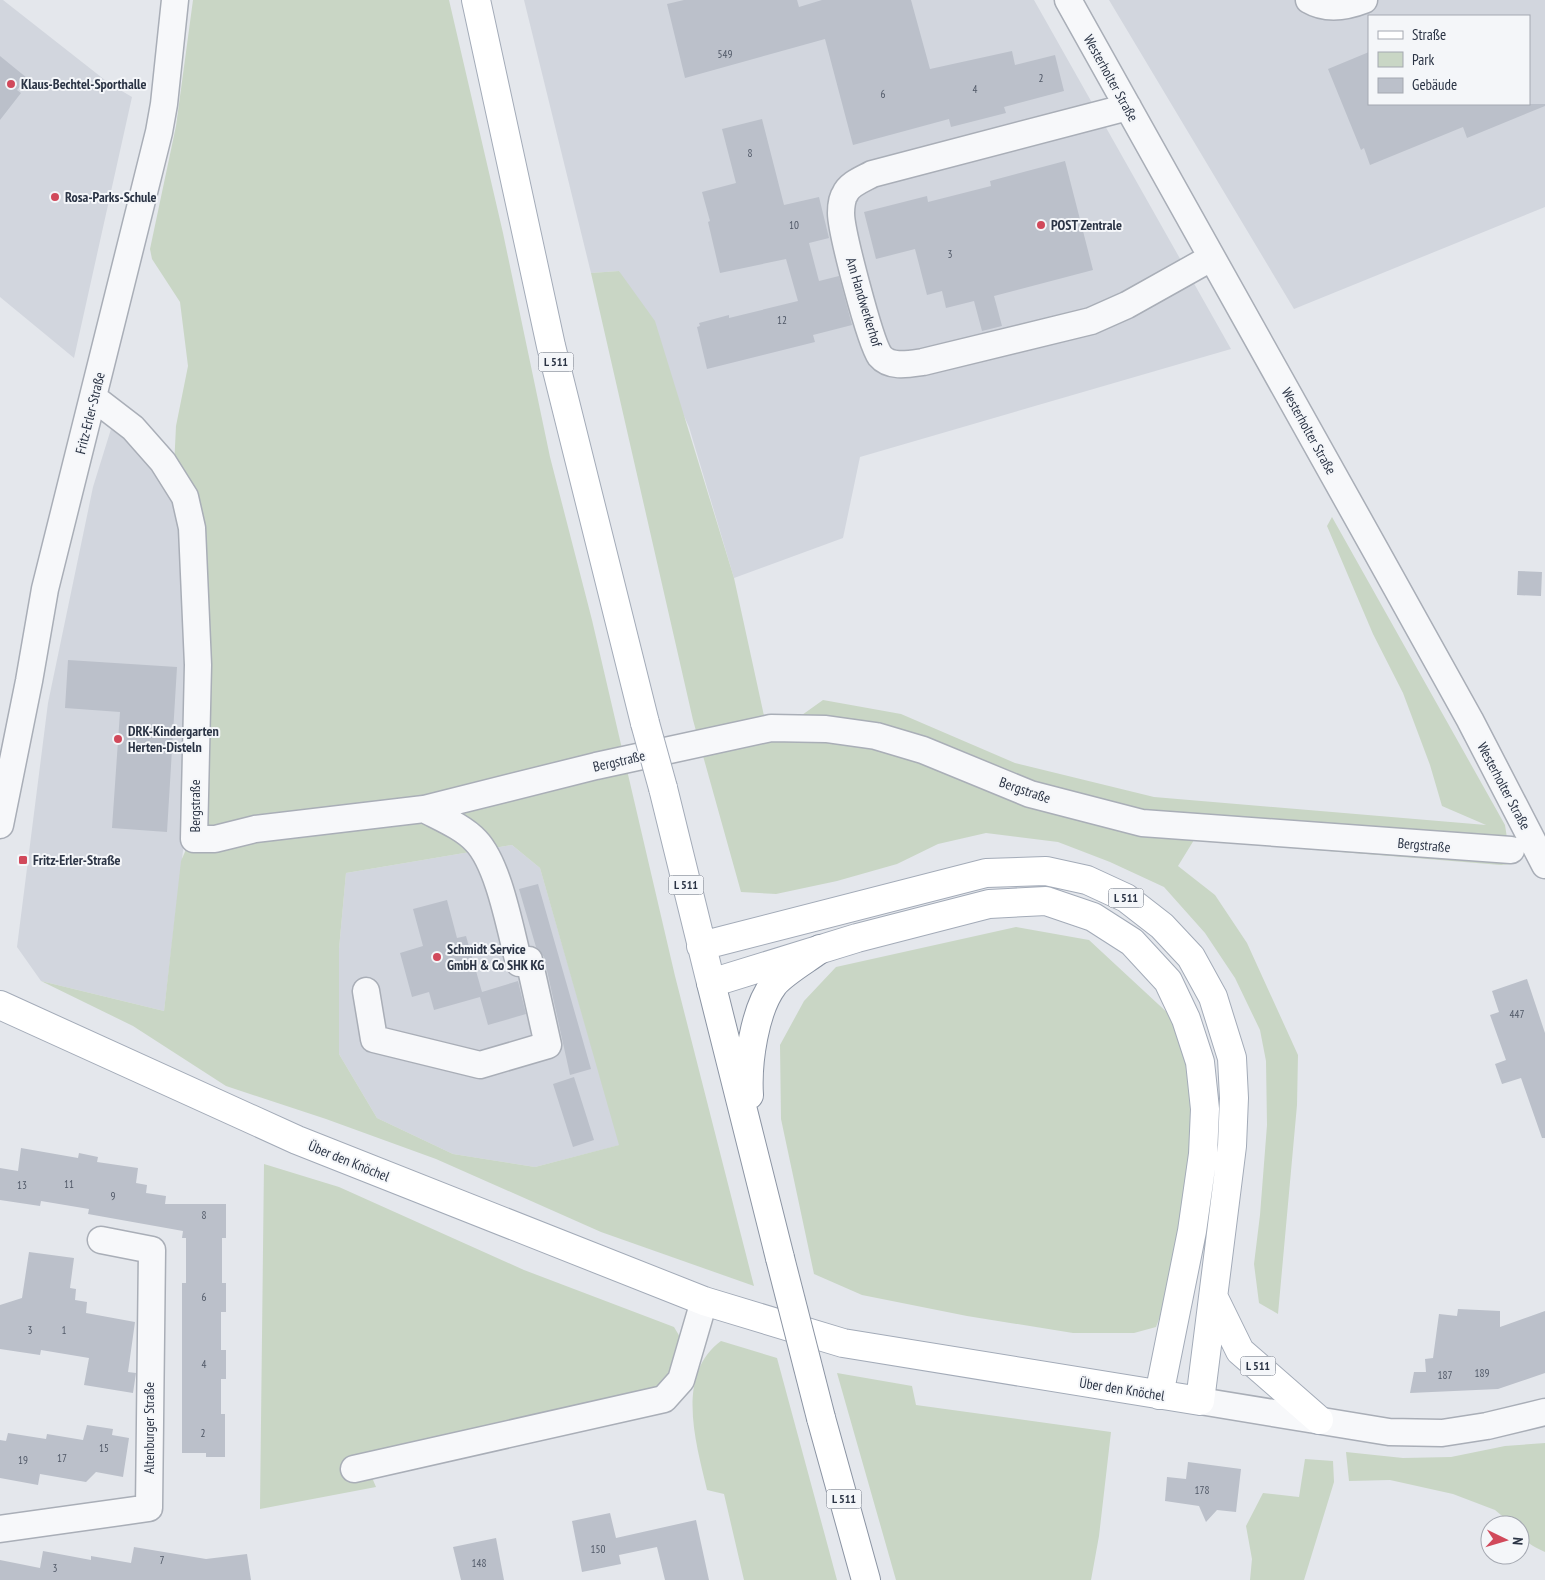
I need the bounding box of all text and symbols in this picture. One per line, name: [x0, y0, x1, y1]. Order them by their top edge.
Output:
legend: [1368, 15, 1530, 105]
text: Straße: [1412, 25, 1446, 44]
street label: Westerholter Straße: [1080, 31, 1142, 125]
house number: 549: [718, 47, 732, 61]
text: Park: [1412, 50, 1434, 69]
house number: 2: [1039, 71, 1044, 85]
place label: Klaus-Bechtel-Sporthalle: [21, 75, 146, 93]
text: Gebäude: [1412, 75, 1457, 94]
marker: Klaus-Bechtel-Sporthalle: [5, 78, 17, 90]
house number: 4: [973, 82, 978, 96]
house number: 6: [881, 87, 886, 101]
house number: 8: [748, 146, 753, 160]
place label: Rosa-Parks-Schule: [65, 188, 157, 206]
marker: Rosa-Parks-Schule: [49, 191, 61, 203]
place label: POST Zentrale: [1051, 216, 1122, 234]
house number: 10: [789, 218, 799, 232]
marker: POST Zentrale: [1035, 219, 1047, 231]
house number: 3: [948, 247, 953, 261]
street label: Am Handwerkerhof: [842, 255, 886, 349]
house number: 12: [777, 313, 787, 327]
road number: L 511: [538, 352, 574, 372]
street label: Fritz-Erler-Straße: [71, 370, 109, 456]
street label: Westerholter Straße: [1278, 384, 1340, 478]
place label: DRK-Kindergarten Herten-Disteln: [128, 722, 219, 756]
marker: DRK-Kindergarten Herten-Disteln: [112, 733, 124, 745]
street label: Westerholter Straße: [1473, 739, 1535, 833]
street label: Bergstraße: [591, 746, 647, 776]
street label: Bergstraße: [997, 773, 1053, 807]
street label: Bergstraße: [186, 779, 204, 832]
street label: Bergstraße: [1397, 834, 1451, 856]
place label: Fritz-Erler-Straße: [33, 851, 121, 869]
marker: Fritz-Erler-Straße: [17, 854, 29, 866]
road number: L 511: [668, 876, 704, 894]
road number: L 511: [1108, 888, 1144, 908]
place label: Schmidt Service GmbH & Co SHK KG: [447, 940, 544, 974]
marker: Schmidt Service GmbH & Co SHK KG: [431, 951, 443, 963]
house number: 447: [1510, 1007, 1524, 1021]
street label: Über den Knöchel: [306, 1137, 393, 1186]
house number: 11: [64, 1177, 74, 1191]
house number: 13: [17, 1178, 27, 1192]
house number: 9: [111, 1189, 116, 1203]
house number: 8: [202, 1208, 207, 1222]
house number: 6: [202, 1290, 207, 1304]
house number: 3: [28, 1323, 33, 1337]
house number: 1: [62, 1323, 67, 1337]
road number: L 511: [1240, 1356, 1276, 1375]
house number: 4: [202, 1357, 207, 1371]
house number: 189: [1475, 1366, 1489, 1380]
house number: 187: [1438, 1368, 1452, 1382]
street label: Über den Knöchel: [1078, 1373, 1167, 1405]
street label: Altenburger Straße: [140, 1382, 158, 1474]
house number: 2: [201, 1426, 206, 1440]
house number: 15: [99, 1441, 109, 1455]
house number: 17: [57, 1451, 67, 1465]
house number: 19: [18, 1453, 28, 1467]
house number: 178: [1195, 1483, 1209, 1497]
road number: L 511: [826, 1490, 862, 1508]
north arrow: [1480, 1515, 1530, 1565]
text: N: [1509, 1537, 1527, 1546]
house number: 150: [591, 1542, 605, 1556]
house number: 7: [160, 1553, 165, 1567]
house number: 148: [472, 1556, 486, 1570]
house number: 3: [53, 1561, 58, 1575]

